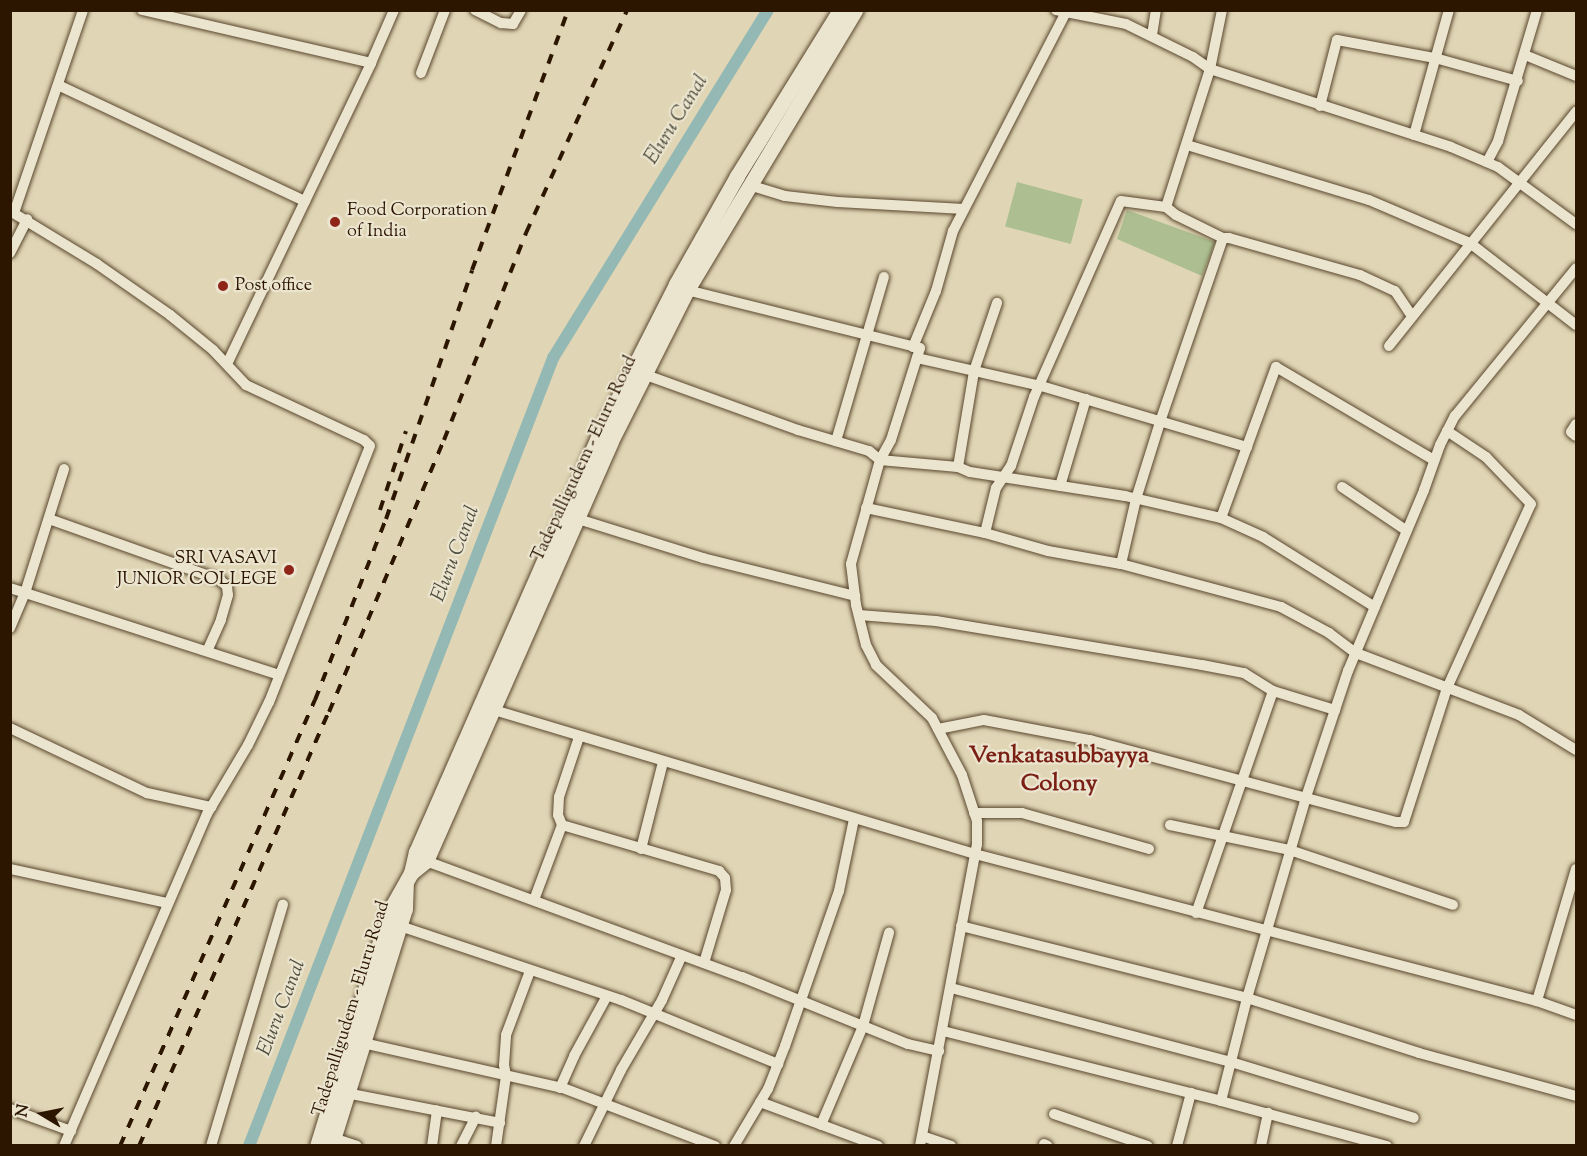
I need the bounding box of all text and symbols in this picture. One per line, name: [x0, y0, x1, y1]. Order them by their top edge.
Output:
water label: Eluru Canal: [640, 71, 714, 169]
place label: Food Corporation of India: [347, 201, 487, 244]
marker: Food Corporation of India: [328, 215, 342, 229]
place label: Post office: [235, 275, 312, 297]
marker: Post office: [216, 279, 230, 293]
street label: Tadepalligudem - Eluru Road: [528, 353, 642, 565]
water label: Eluru Canal: [427, 503, 485, 605]
place label: SRI VASAVI JUNIOR COLLEGE: [117, 549, 277, 592]
marker: SRI VASAVI JUNIOR COLLEGE: [282, 563, 296, 577]
district label: Venkatasubbayya Colony: [969, 743, 1149, 799]
street label: Tadepalligudem - Eluru Road: [309, 899, 395, 1119]
water label: Eluru Canal: [253, 957, 311, 1059]
north arrow: [12, 1084, 72, 1144]
text: N: [11, 1102, 36, 1119]

